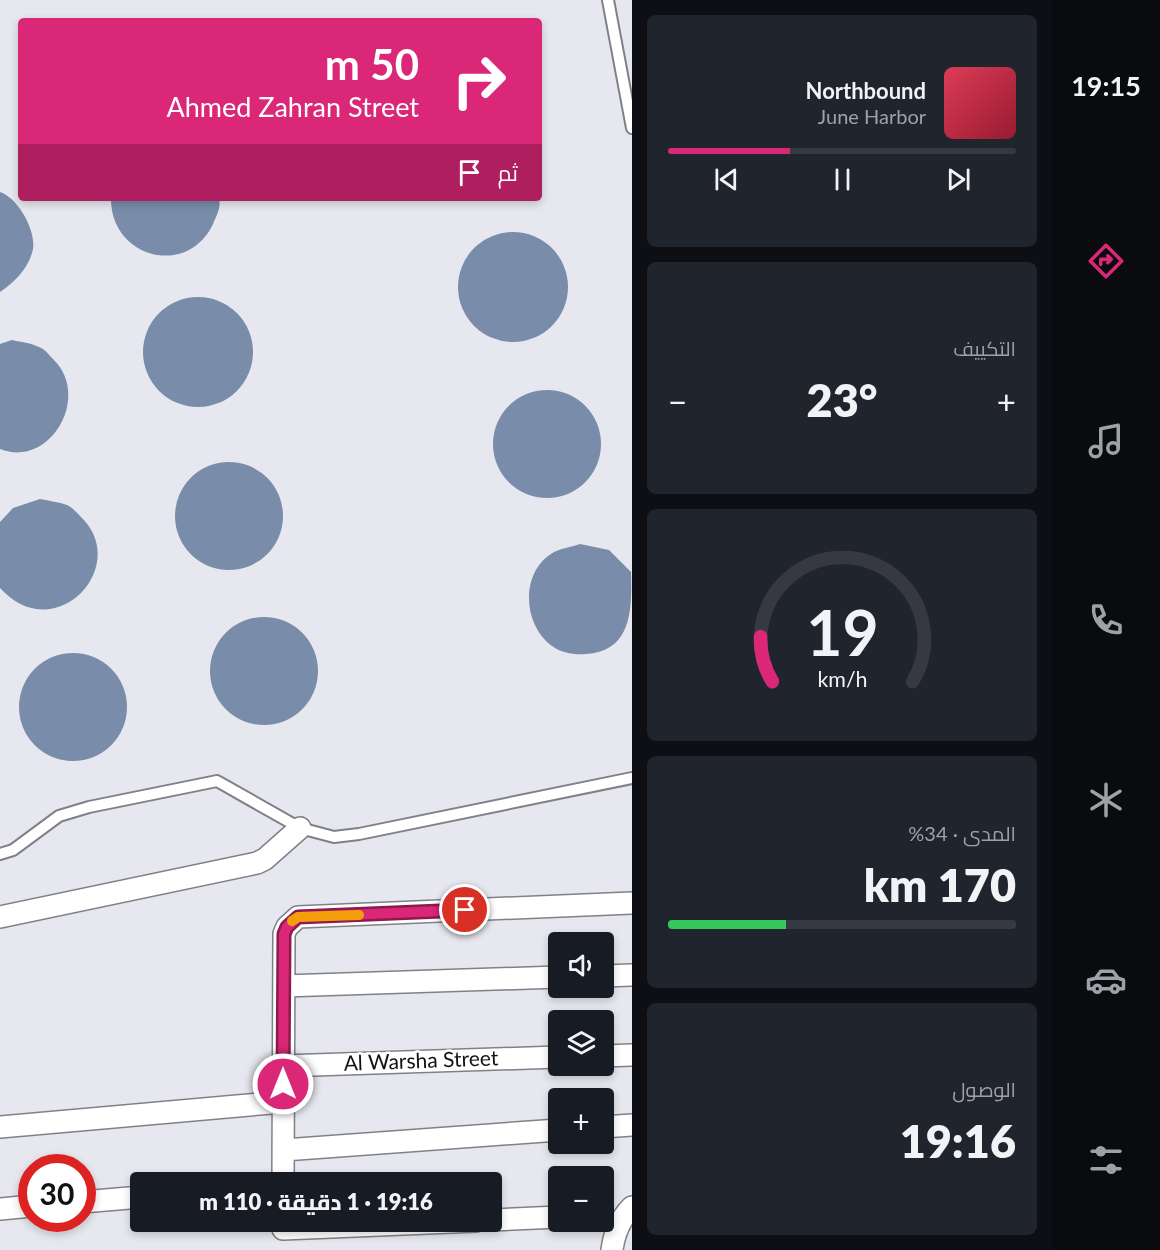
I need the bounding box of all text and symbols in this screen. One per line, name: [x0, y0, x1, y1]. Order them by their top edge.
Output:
text: 50 m: [325, 39, 419, 89]
icon: right: [440, 42, 518, 120]
text: 19:15: [1071, 69, 1141, 102]
text: Northbound: [806, 77, 926, 104]
text: Ahmed Zahran Street: [166, 90, 419, 123]
text: June Harbor: [818, 104, 926, 128]
icon: arrive: [453, 156, 486, 189]
text: ثم: [498, 159, 518, 186]
icon: previous: [710, 163, 743, 196]
icon: pause: [826, 163, 859, 196]
icon: next: [942, 163, 975, 196]
icon: directions: [1085, 240, 1127, 282]
text: التكييف: [953, 336, 1016, 360]
text: 23°: [807, 373, 877, 427]
text: −: [668, 381, 687, 421]
text: +: [997, 381, 1016, 421]
icon: music: [1085, 420, 1127, 462]
text: 19: [806, 594, 878, 669]
icon: phone: [1085, 599, 1127, 641]
text: km/h: [817, 666, 867, 692]
icon: climate: [1085, 779, 1127, 821]
text: المدى · 34%: [908, 821, 1016, 845]
text: 170 km: [864, 858, 1016, 912]
pin: [439, 884, 490, 935]
icon: arrive: [448, 893, 481, 926]
map controls: [548, 932, 614, 1232]
button: sound: [548, 932, 614, 998]
icon: car: [1085, 959, 1127, 1001]
button: layers: [548, 1010, 614, 1076]
street label: Al Warsha Street: [343, 1044, 499, 1075]
position arrow: [251, 1052, 315, 1116]
text: الوصول: [952, 1077, 1016, 1101]
button: +: [548, 1088, 614, 1154]
text: 19:16: [900, 1114, 1016, 1168]
icon: filters: [1085, 1139, 1127, 1181]
speed limit sign: 30: [18, 1154, 96, 1232]
button: −: [548, 1166, 614, 1232]
text: 19:16 · 1 دقيقة · 110 m: [199, 1188, 433, 1215]

